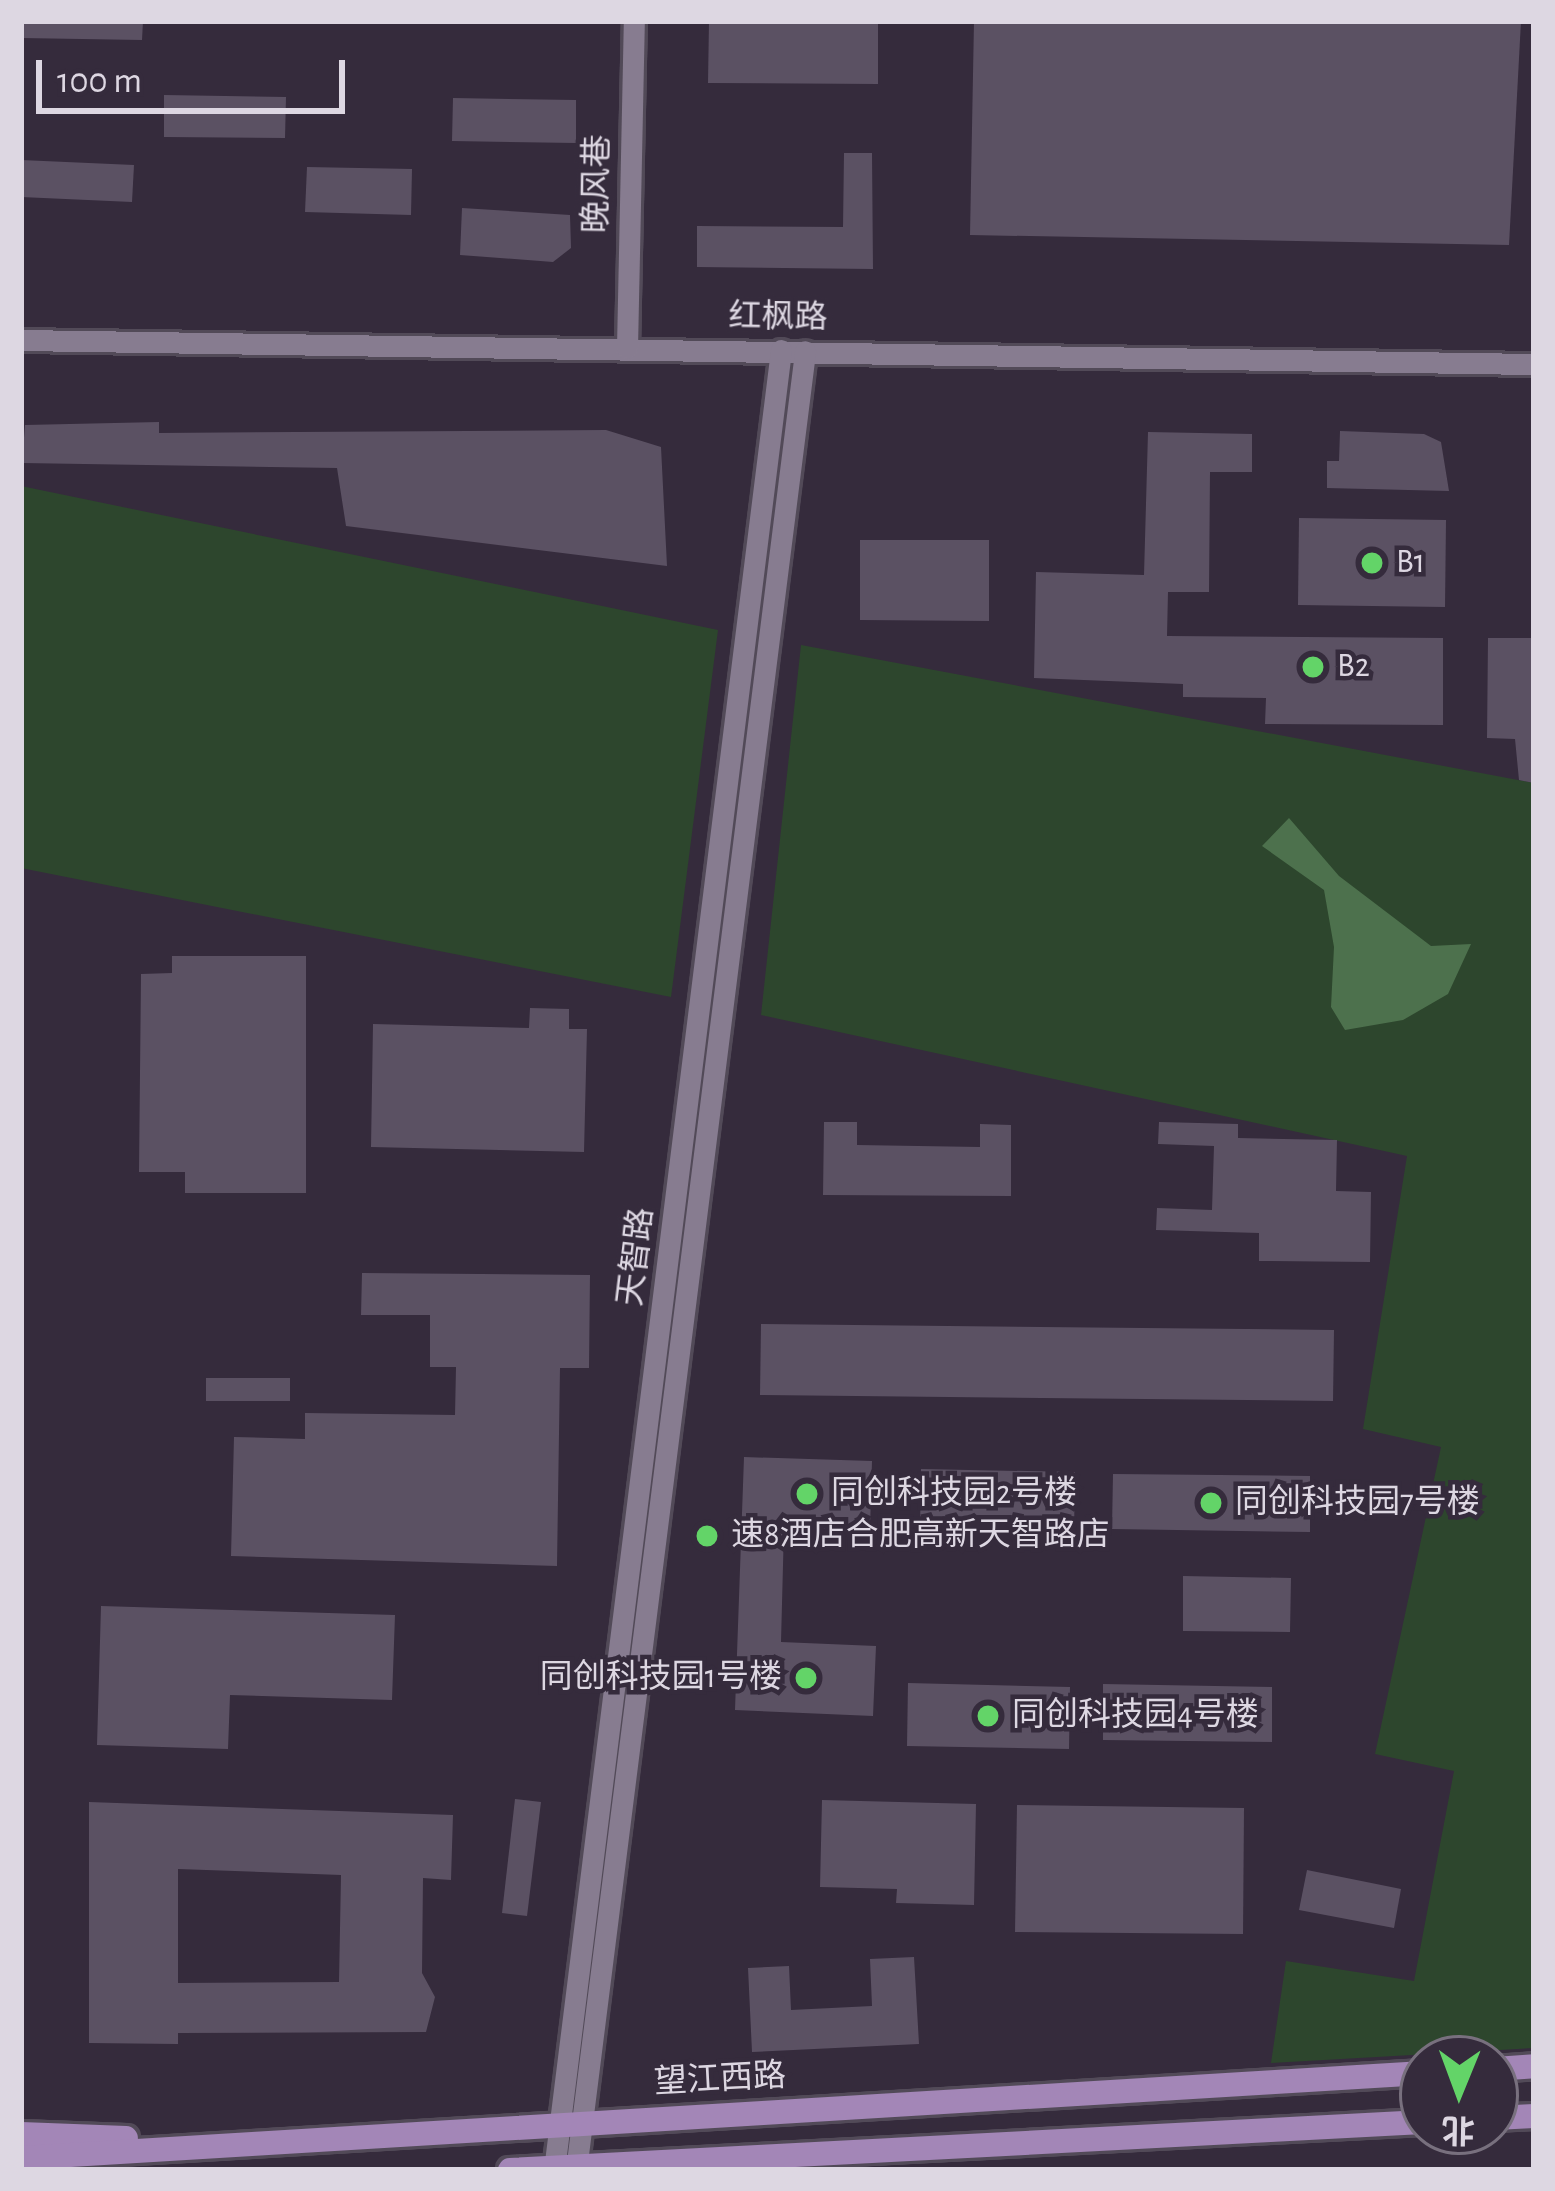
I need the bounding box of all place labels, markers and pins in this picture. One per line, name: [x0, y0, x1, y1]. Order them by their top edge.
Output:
place label: B1: [1396, 543, 1425, 583]
marker: B1: [1359, 550, 1385, 576]
place label: B2: [1337, 647, 1370, 687]
marker: B2: [1300, 654, 1326, 680]
place label: 同创科技园2号楼: [831, 1474, 1077, 1514]
marker: 同创科技园2号楼: [794, 1481, 820, 1507]
place label: 同创科技园7号楼: [1235, 1483, 1480, 1523]
marker: 同创科技园7号楼: [1198, 1490, 1224, 1516]
place label: 速8酒店合肥高新天智路店: [731, 1516, 1110, 1556]
marker: 速8酒店合肥高新天智路店: [694, 1523, 720, 1549]
place label: 同创科技园1号楼: [540, 1658, 782, 1698]
marker: 同创科技园1号楼: [793, 1665, 819, 1691]
place label: 同创科技园4号楼: [1012, 1696, 1259, 1736]
marker: 同创科技园4号楼: [975, 1703, 1001, 1729]

